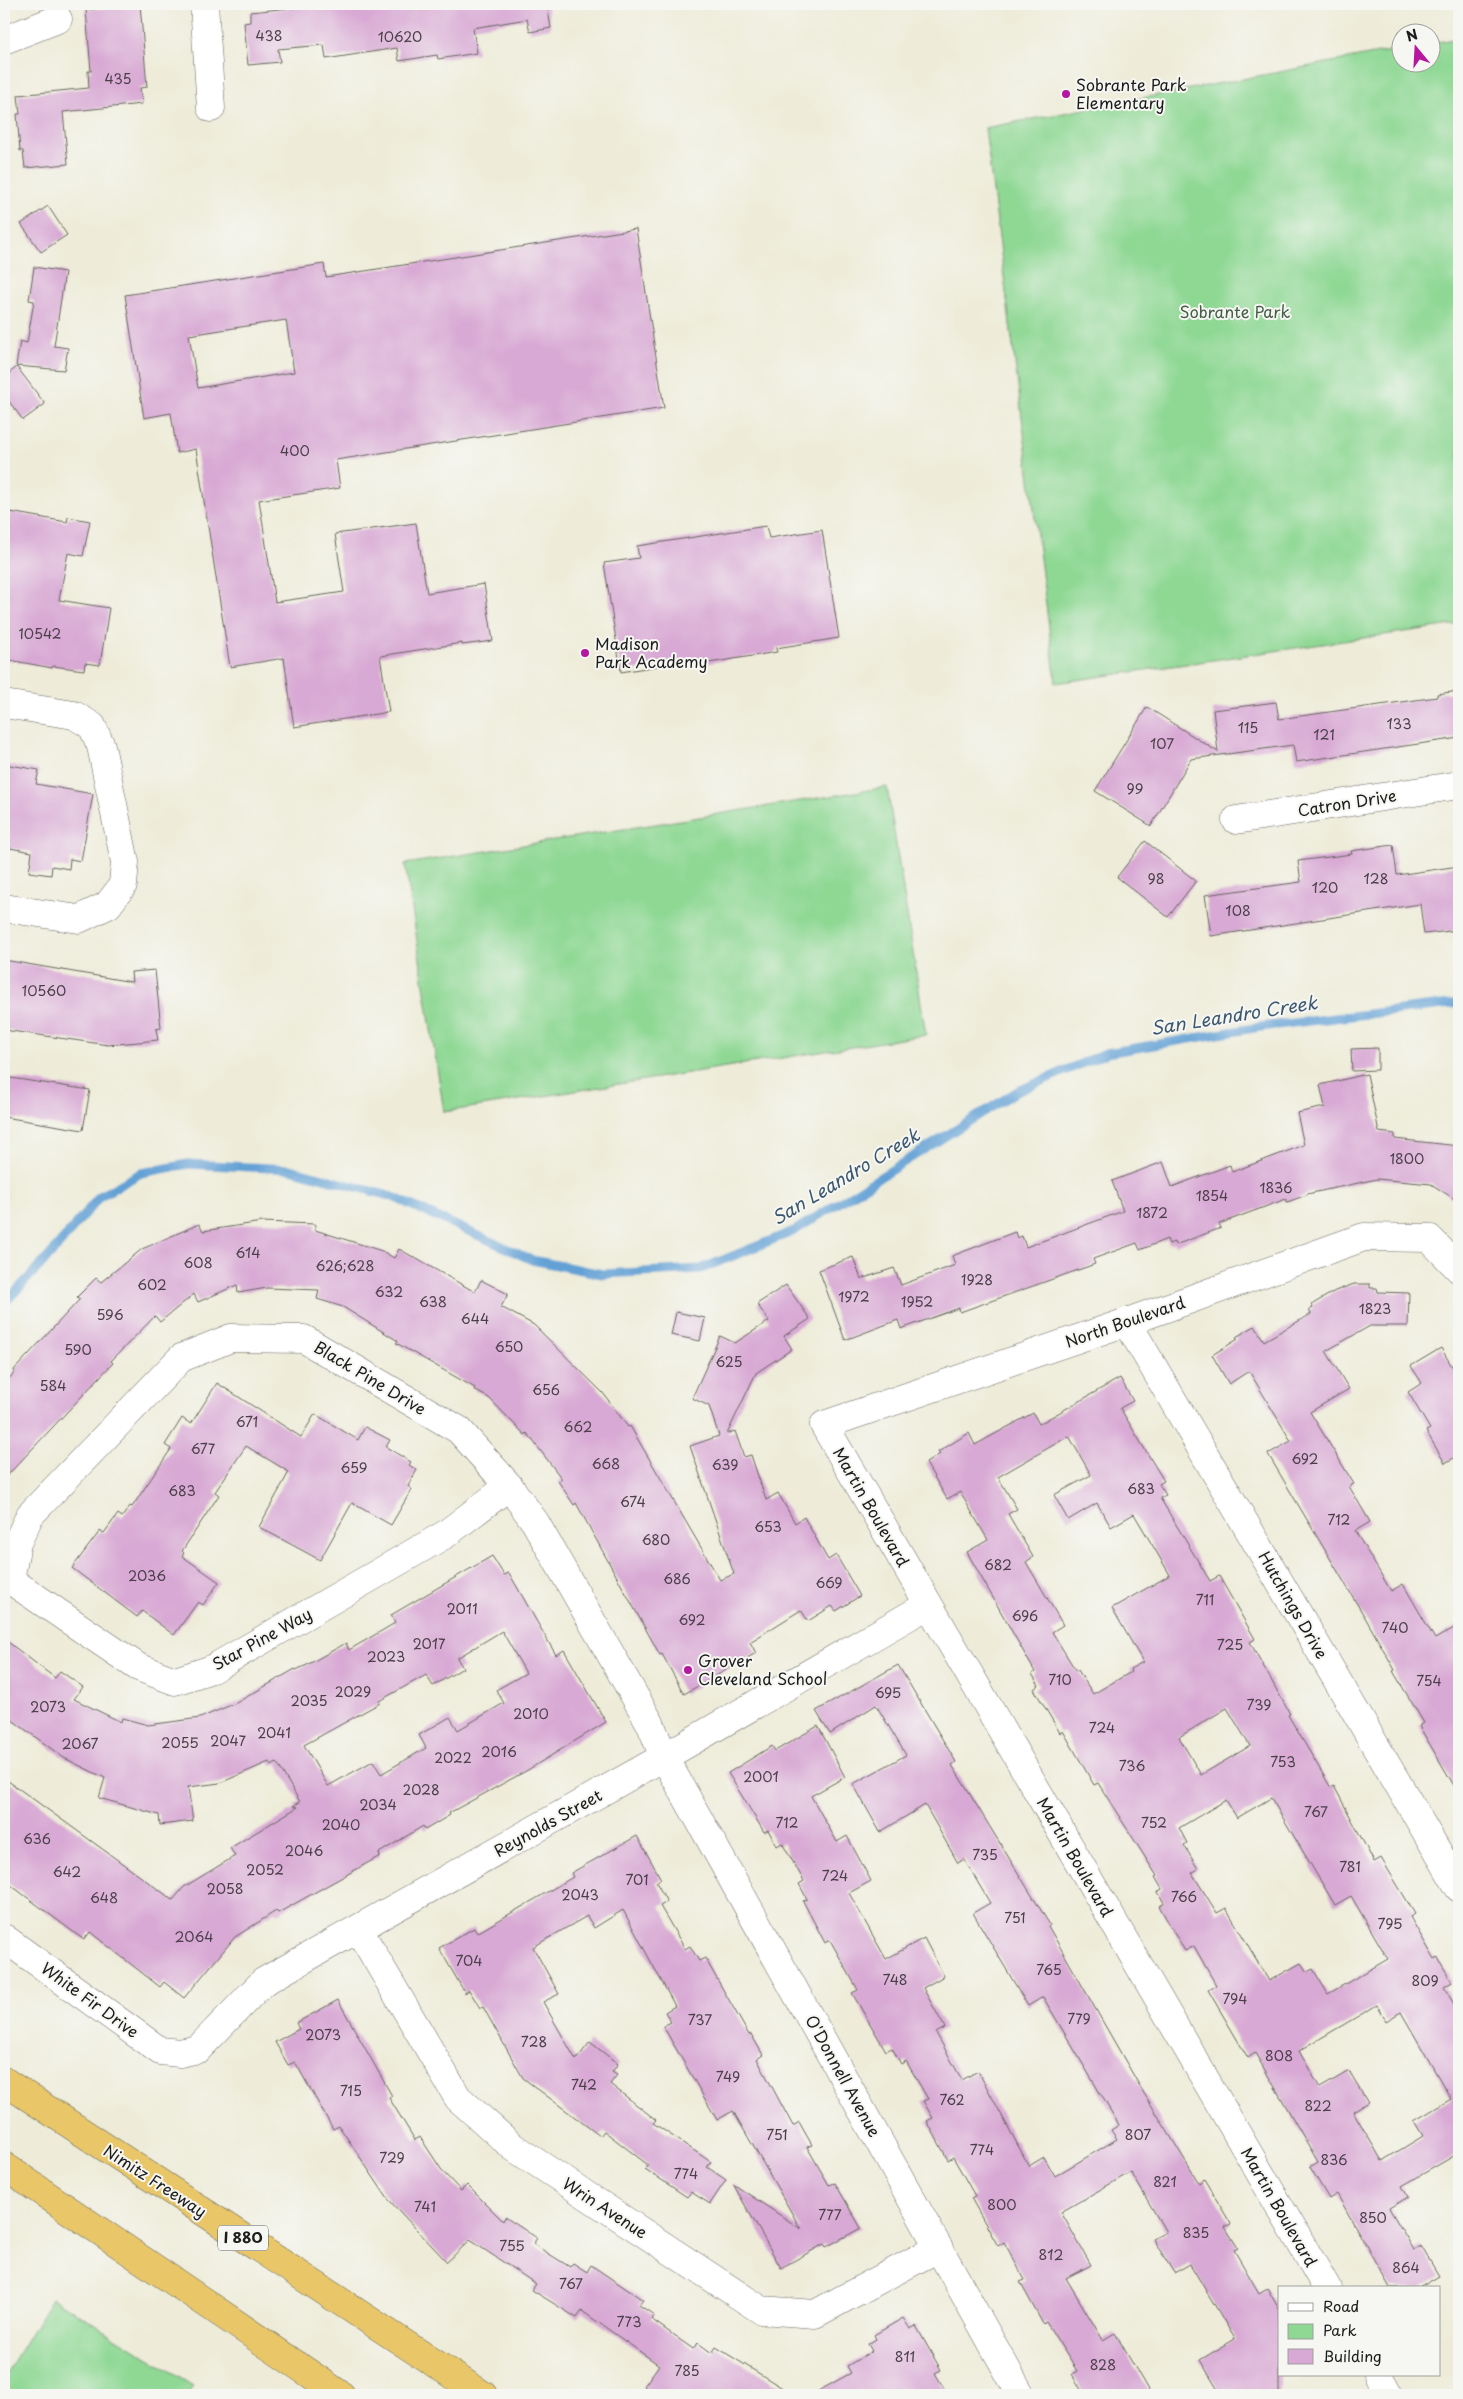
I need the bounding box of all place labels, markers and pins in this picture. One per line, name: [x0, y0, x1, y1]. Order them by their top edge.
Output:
place label: Sobrante Park Elementary: [1076, 72, 1187, 114]
marker: Sobrante Park Elementary: [1060, 88, 1072, 100]
place label: Madison Park Academy: [595, 631, 708, 673]
marker: Madison Park Academy: [579, 647, 591, 659]
place label: Grover Cleveland School: [698, 1648, 827, 1690]
marker: Grover Cleveland School: [682, 1664, 694, 1676]

